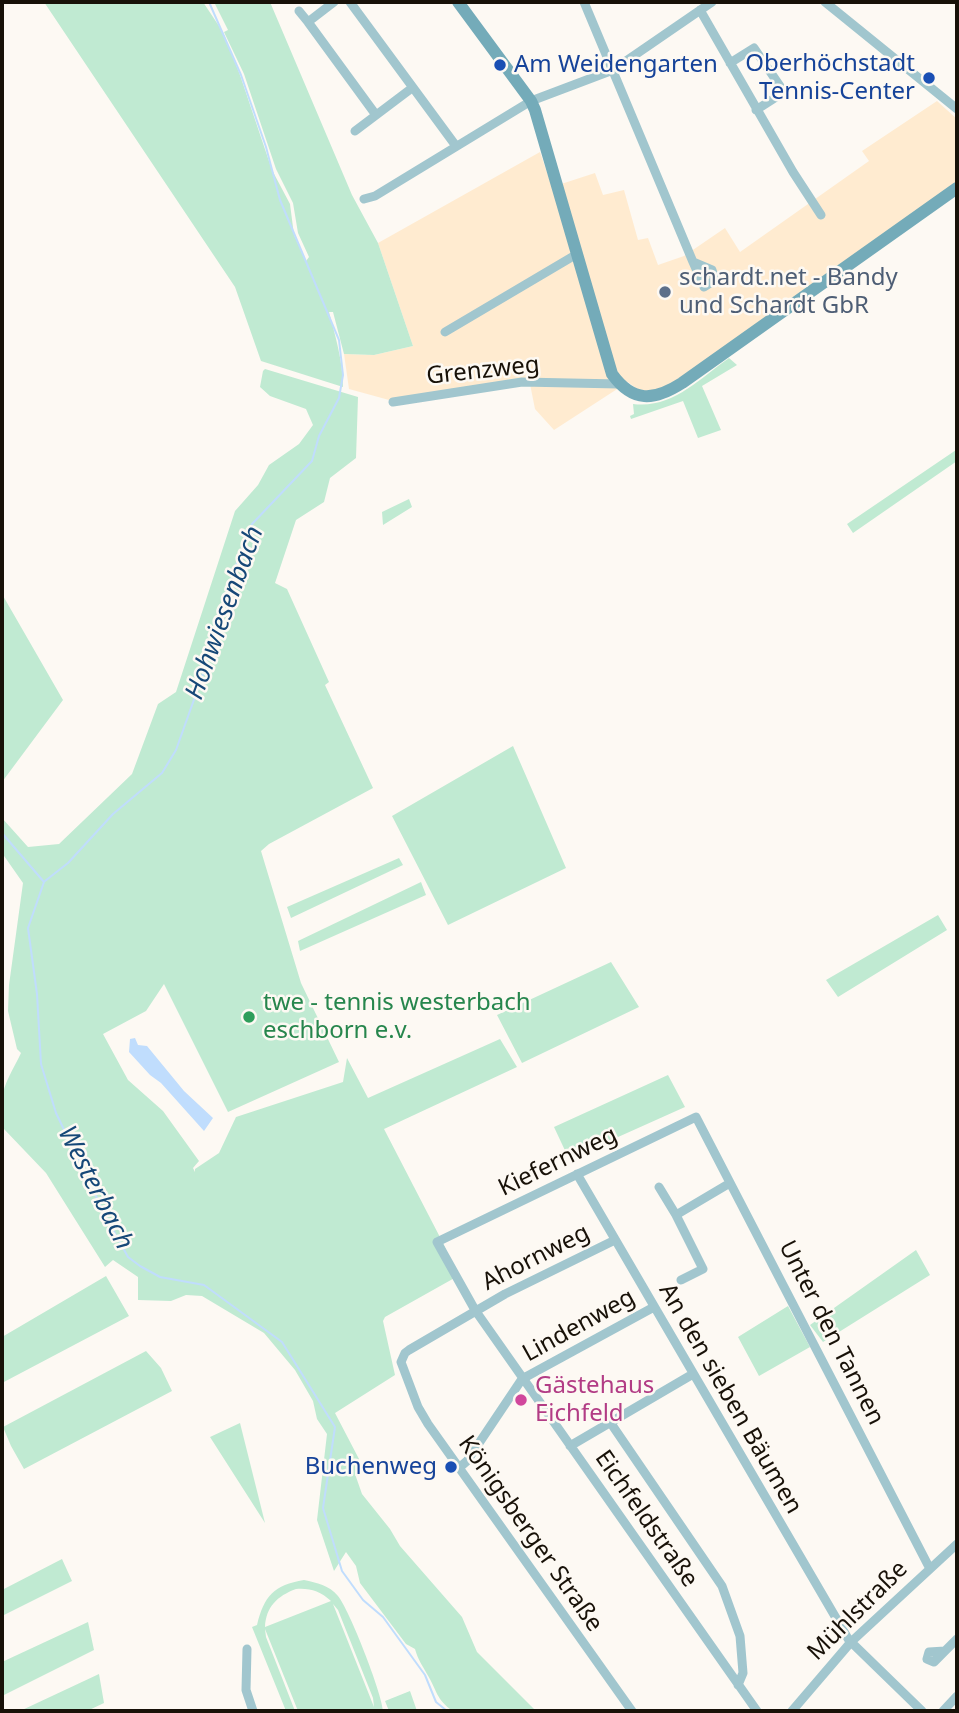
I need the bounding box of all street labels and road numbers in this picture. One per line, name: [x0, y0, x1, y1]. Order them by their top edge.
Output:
street label: Grenzweg: [425, 351, 541, 391]
street label: Kiefernweg: [494, 1121, 622, 1203]
street label: Ahornweg: [478, 1219, 594, 1297]
street label: Unter den Tannen: [772, 1236, 890, 1430]
street label: An den sieben Bäumen: [652, 1279, 808, 1519]
street label: Lindenweg: [518, 1283, 640, 1369]
street label: Königsberger Straße: [452, 1431, 608, 1637]
street label: Eichfeldstraße: [588, 1445, 704, 1593]
street label: Mühlstraße: [802, 1555, 914, 1667]

